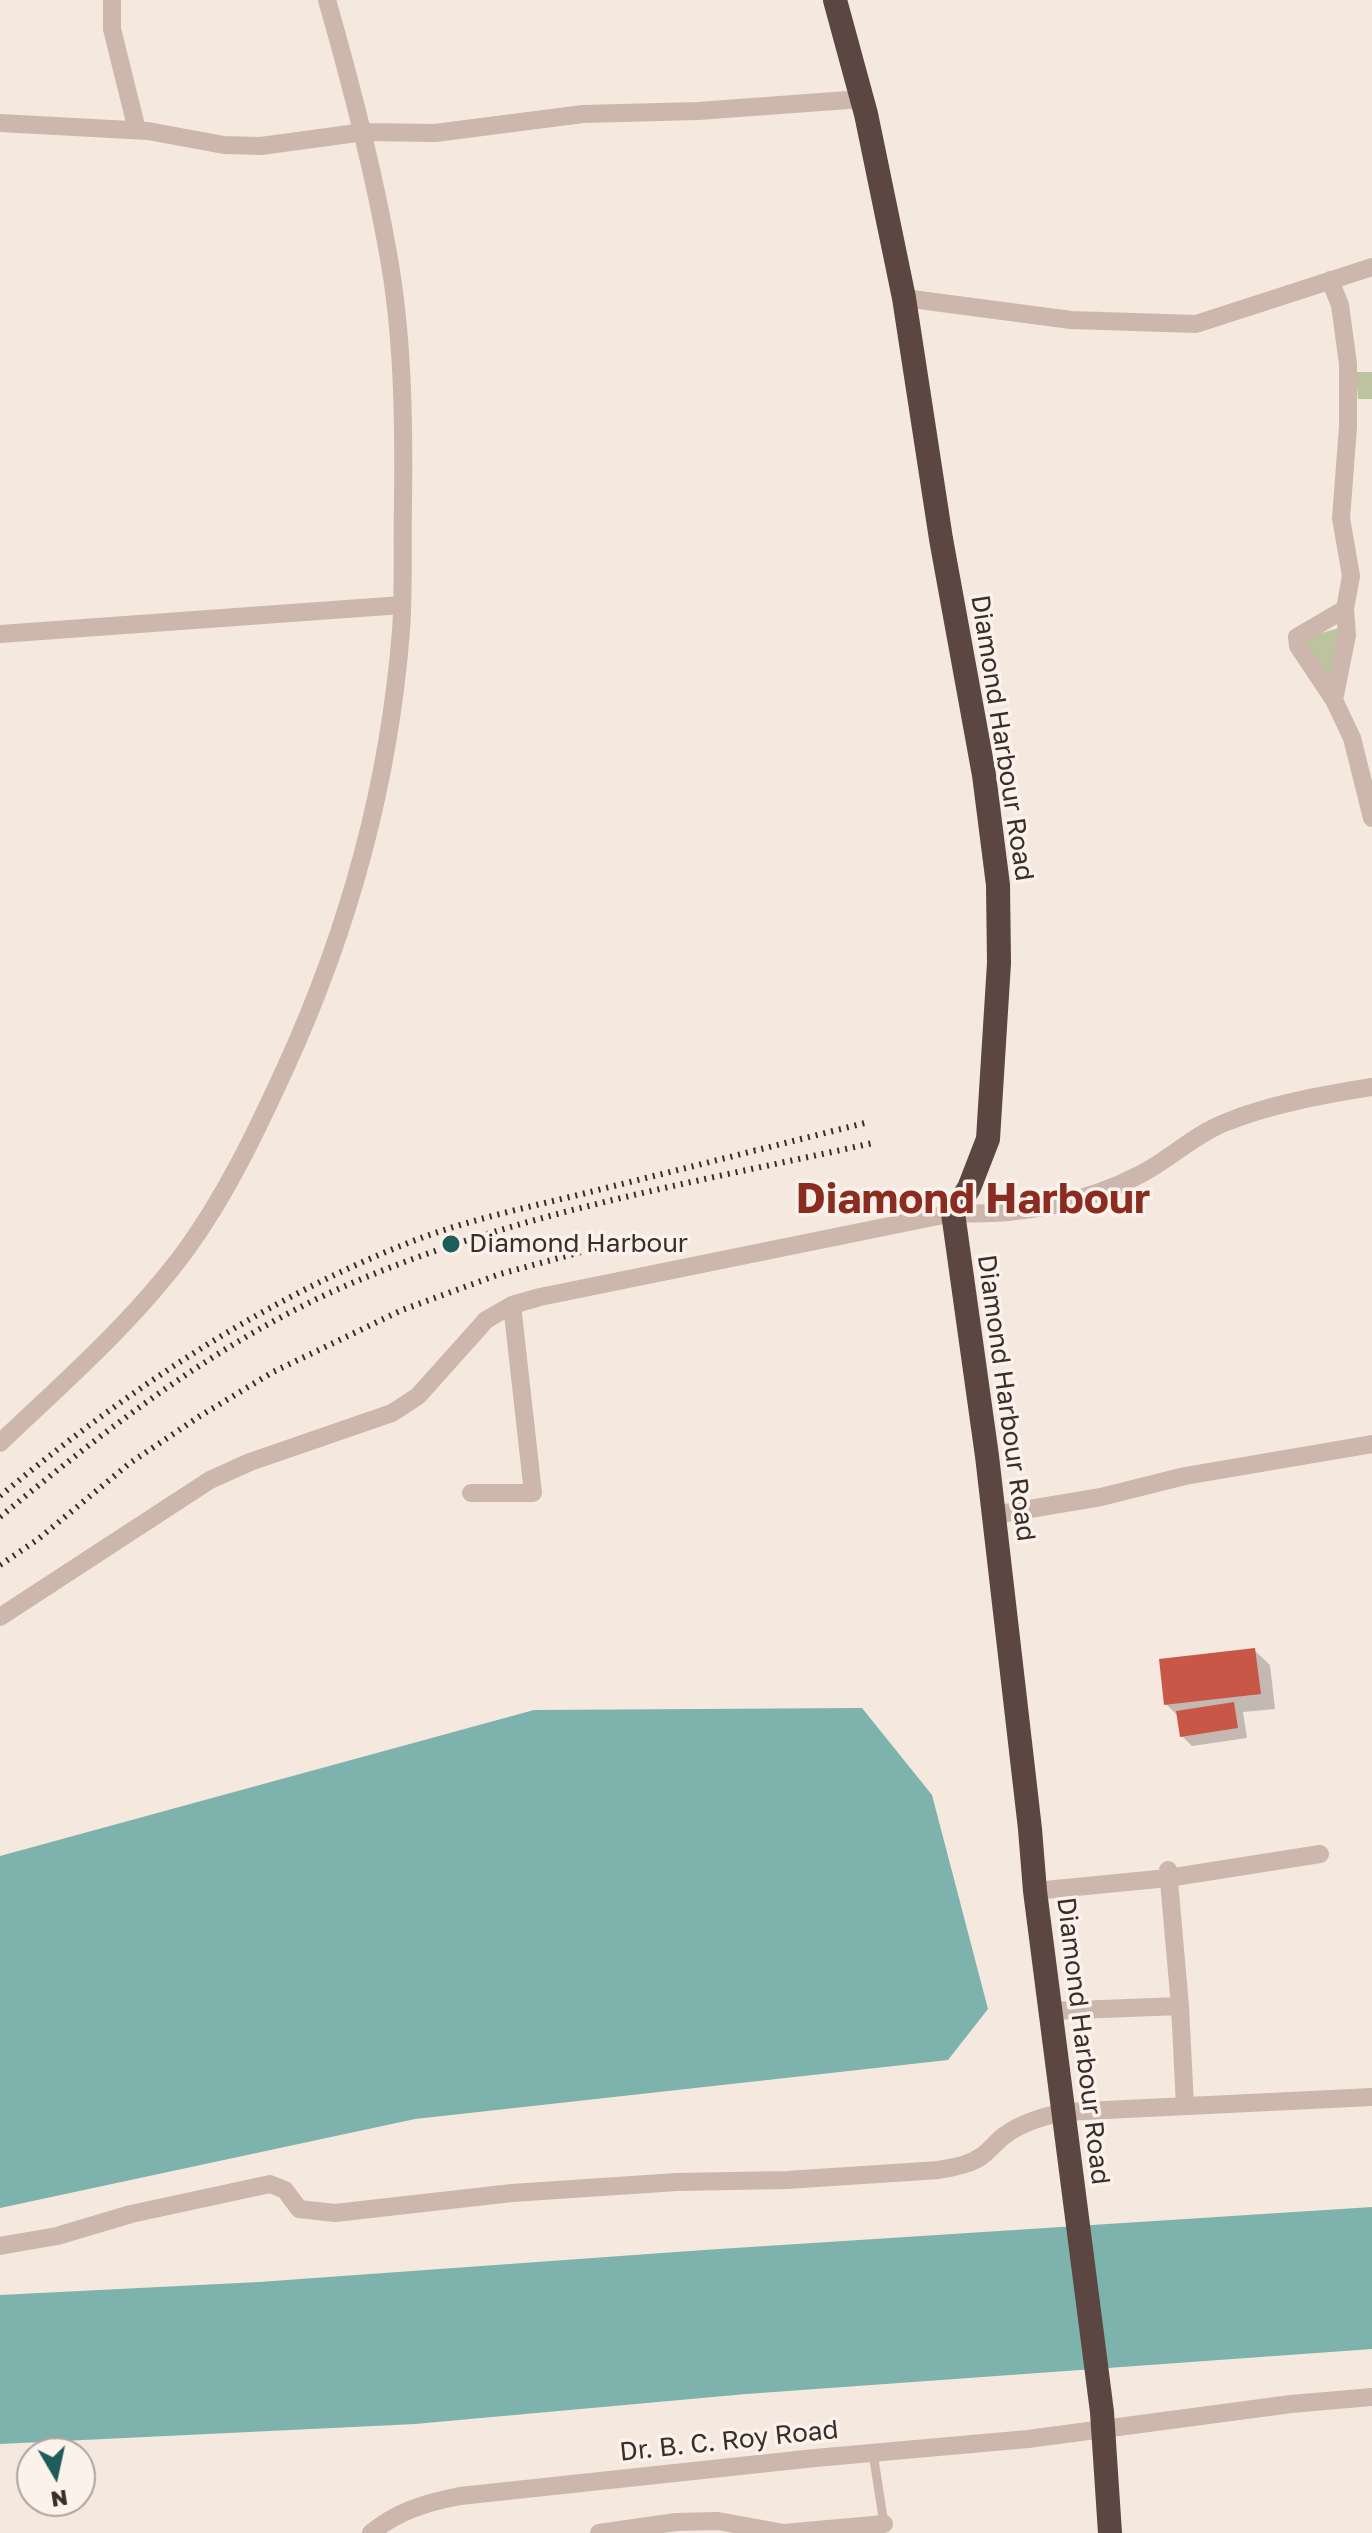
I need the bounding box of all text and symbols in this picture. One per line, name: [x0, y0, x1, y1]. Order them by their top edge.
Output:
street label: Diamond Harbour Road: [964, 593, 1040, 883]
district label: Diamond Harbour: [796, 1175, 1150, 1225]
place label: Diamond Harbour: [469, 1228, 688, 1260]
marker: Diamond Harbour: [440, 1233, 462, 1255]
street label: Diamond Harbour Road: [970, 1253, 1042, 1543]
street label: Diamond Harbour Road: [1050, 1896, 1116, 2186]
street label: Dr. B. C. Roy Road: [618, 2414, 840, 2468]
north arrow: [16, 2437, 96, 2517]
text: N: [49, 2485, 70, 2514]

